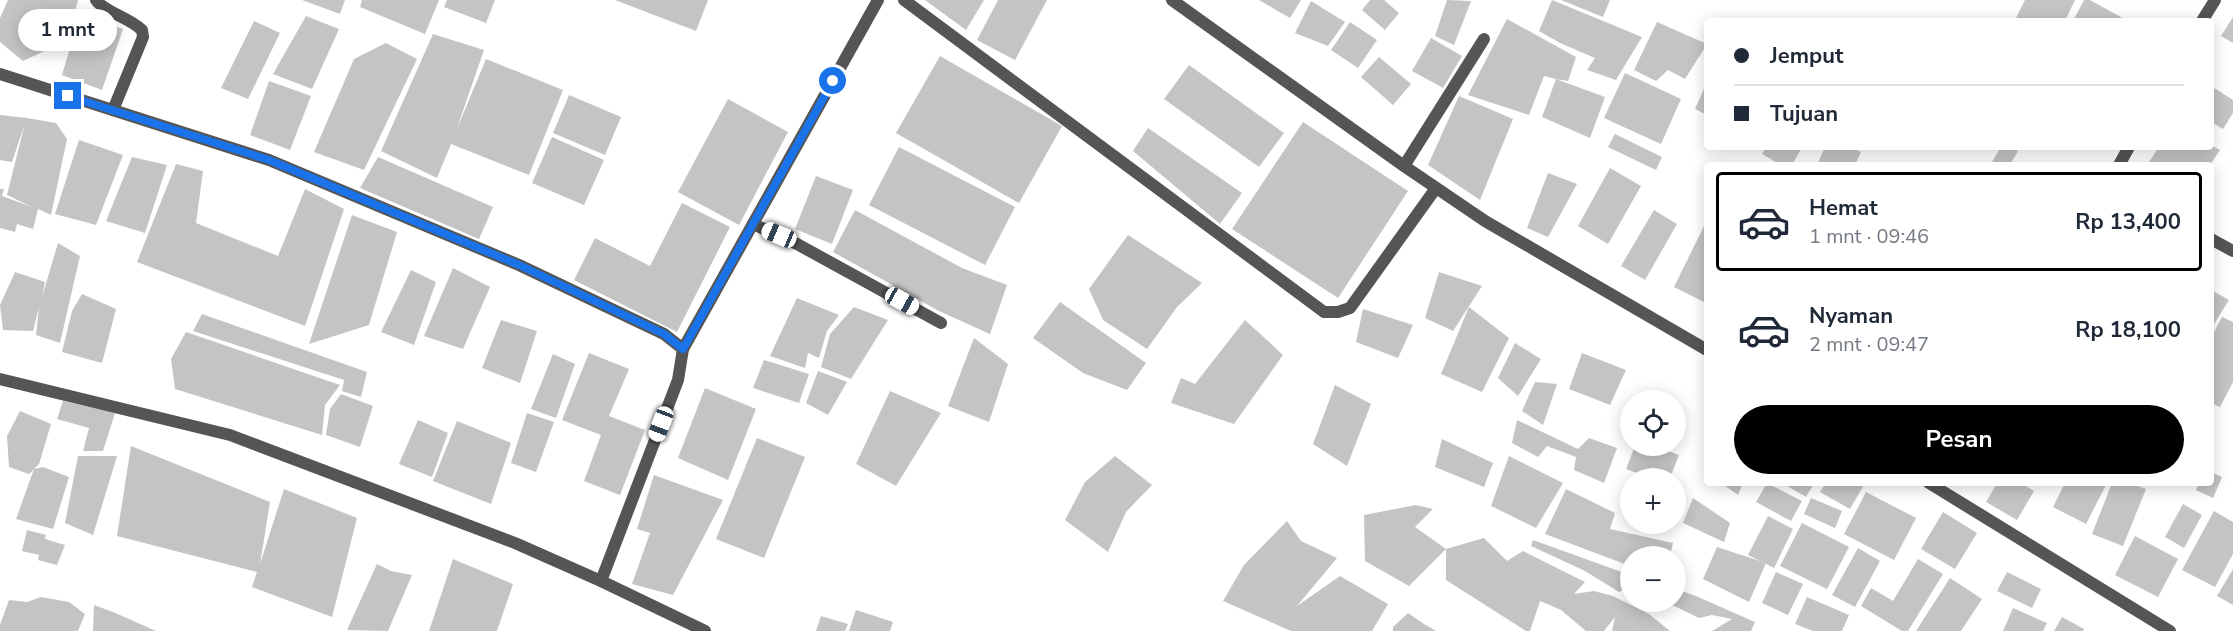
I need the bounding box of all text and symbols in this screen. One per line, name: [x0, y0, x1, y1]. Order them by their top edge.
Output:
callout: 1 mnt: [19, 9, 118, 51]
text: 1 mnt: [40, 16, 95, 43]
text: Jemput: [1770, 41, 1843, 71]
route start: [819, 67, 846, 94]
route end: [54, 82, 81, 109]
text: Tujuan: [1770, 99, 1838, 129]
text: Hemat: [1809, 193, 1878, 223]
icon: car: [1737, 195, 1791, 249]
text: Rp 13,400: [2075, 207, 2181, 237]
car: [759, 220, 799, 250]
text: 1 mnt · 09:46: [1809, 223, 1929, 250]
car: [882, 284, 922, 318]
text: Nyaman: [1809, 301, 1893, 331]
icon: car: [1737, 303, 1791, 357]
text: Rp 18,100: [2075, 315, 2181, 345]
text: 2 mnt · 09:47: [1809, 331, 1929, 358]
map controls: [1620, 390, 1686, 612]
button: locate: [1620, 390, 1686, 456]
car: [646, 404, 676, 444]
button: Pesan: [1734, 405, 2184, 474]
button: +: [1620, 468, 1686, 534]
button: −: [1620, 546, 1686, 612]

